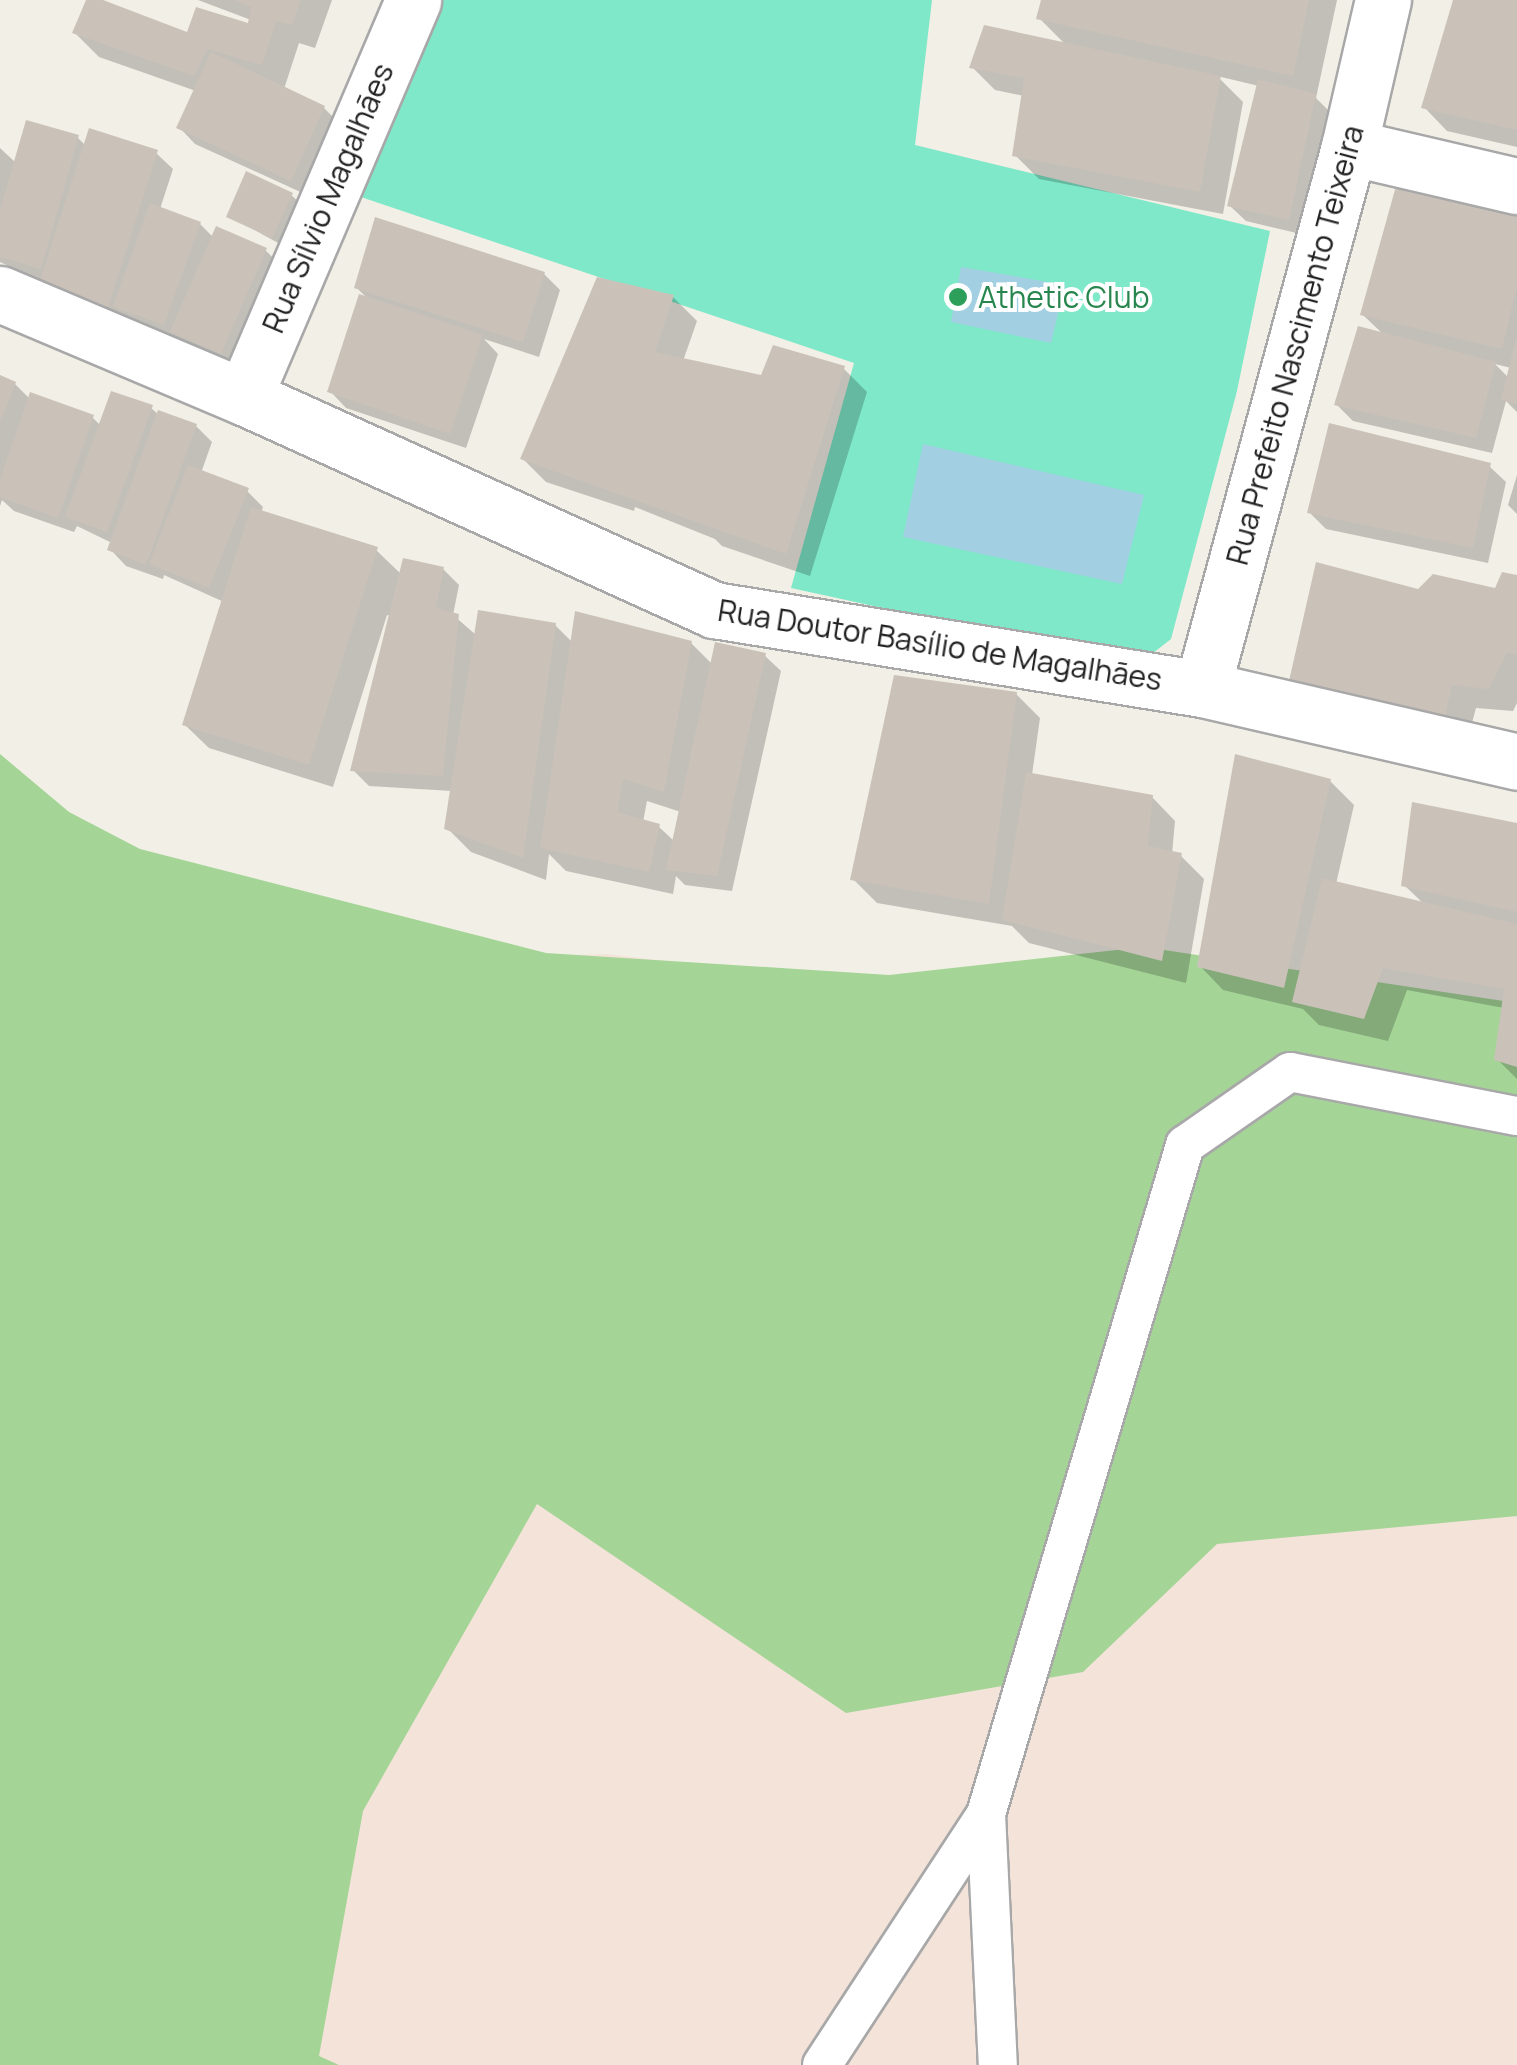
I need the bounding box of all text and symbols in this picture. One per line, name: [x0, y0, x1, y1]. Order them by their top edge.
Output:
street label: Rua Sílvio Magalhães: [255, 58, 401, 338]
street label: Rua Prefeito Nascimento Teixeira: [1219, 121, 1371, 569]
place label: Athetic Club: [978, 279, 1149, 315]
marker: Athetic Club: [947, 286, 969, 308]
street label: Rua Doutor Basílio de Magalhães: [715, 592, 1165, 698]

